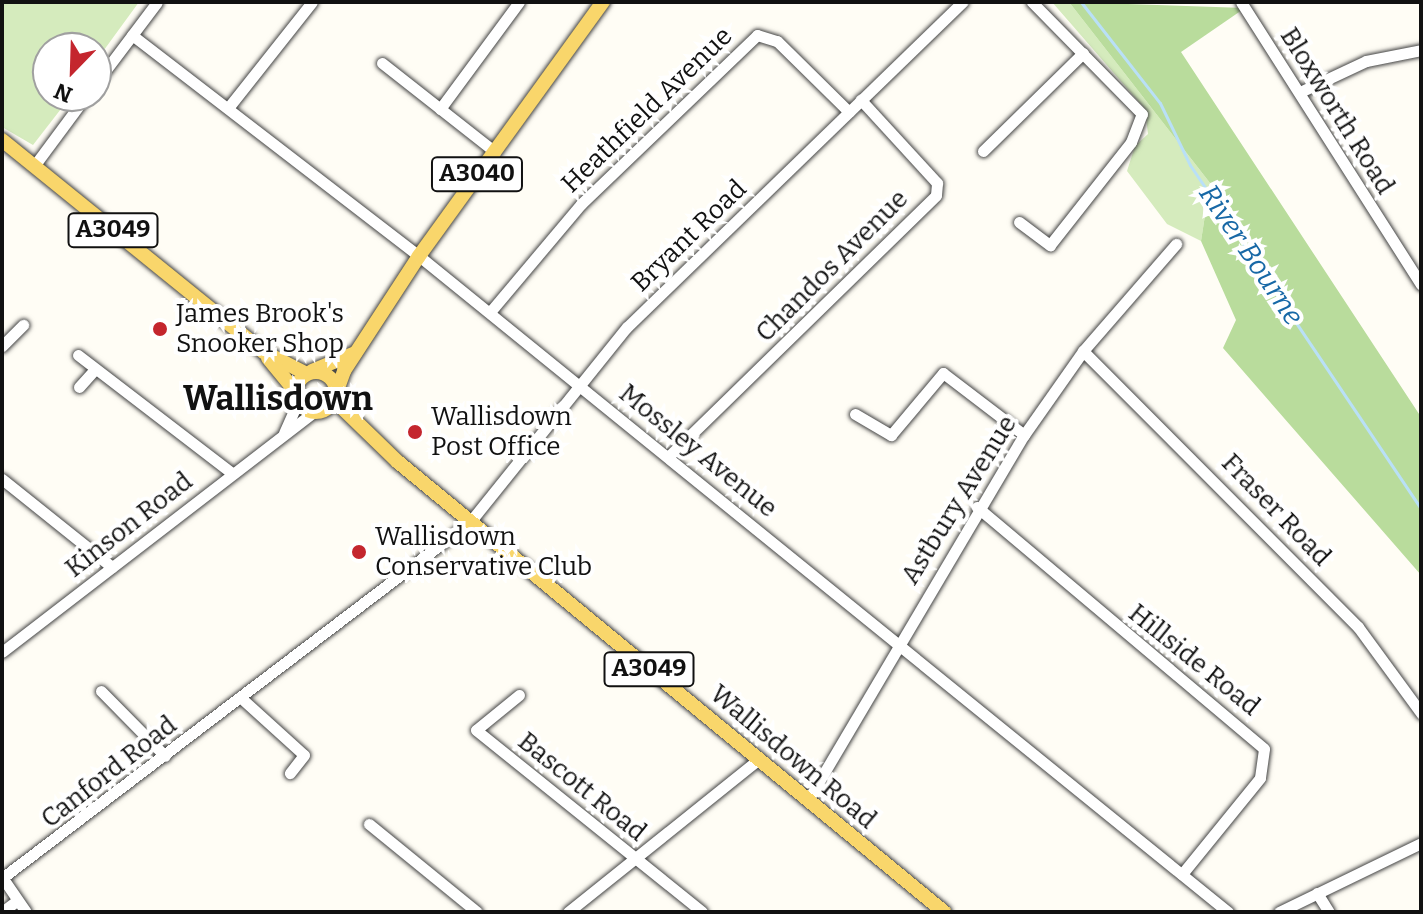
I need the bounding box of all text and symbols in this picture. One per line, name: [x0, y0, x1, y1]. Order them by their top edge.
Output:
street label: Heathfield Avenue: [555, 21, 739, 199]
street label: Bloxworth Road: [1273, 22, 1401, 200]
north arrow: [32, 32, 112, 112]
text: N: [50, 77, 76, 108]
road number: A3040: [429, 154, 525, 194]
street label: Bryant Road: [625, 173, 753, 299]
water label: River Bourne: [1192, 178, 1310, 332]
street label: Chandos Avenue: [749, 183, 915, 349]
road number: A3049: [67, 210, 159, 250]
place label: James Brook's Snooker Shop: [176, 298, 344, 360]
marker: James Brook's Snooker Shop: [151, 320, 169, 338]
street label: Mossley Avenue: [613, 378, 783, 524]
district label: Wallisdown: [183, 379, 373, 419]
place label: Wallisdown Post Office: [431, 401, 572, 462]
street label: Astbury Avenue: [895, 410, 1023, 590]
marker: Wallisdown Post Office: [406, 423, 424, 441]
street label: Fraser Road: [1215, 448, 1337, 572]
street label: Kinson Road: [59, 466, 199, 584]
place label: Wallisdown Conservative Club: [375, 521, 592, 582]
marker: Wallisdown Conservative Club: [350, 543, 368, 561]
street label: Hillside Road: [1122, 598, 1266, 722]
road number: A3049: [603, 649, 695, 689]
street label: Wallisdown Road: [704, 678, 882, 836]
street label: Canford Road: [35, 709, 183, 835]
street label: Bascott Road: [512, 726, 652, 848]

